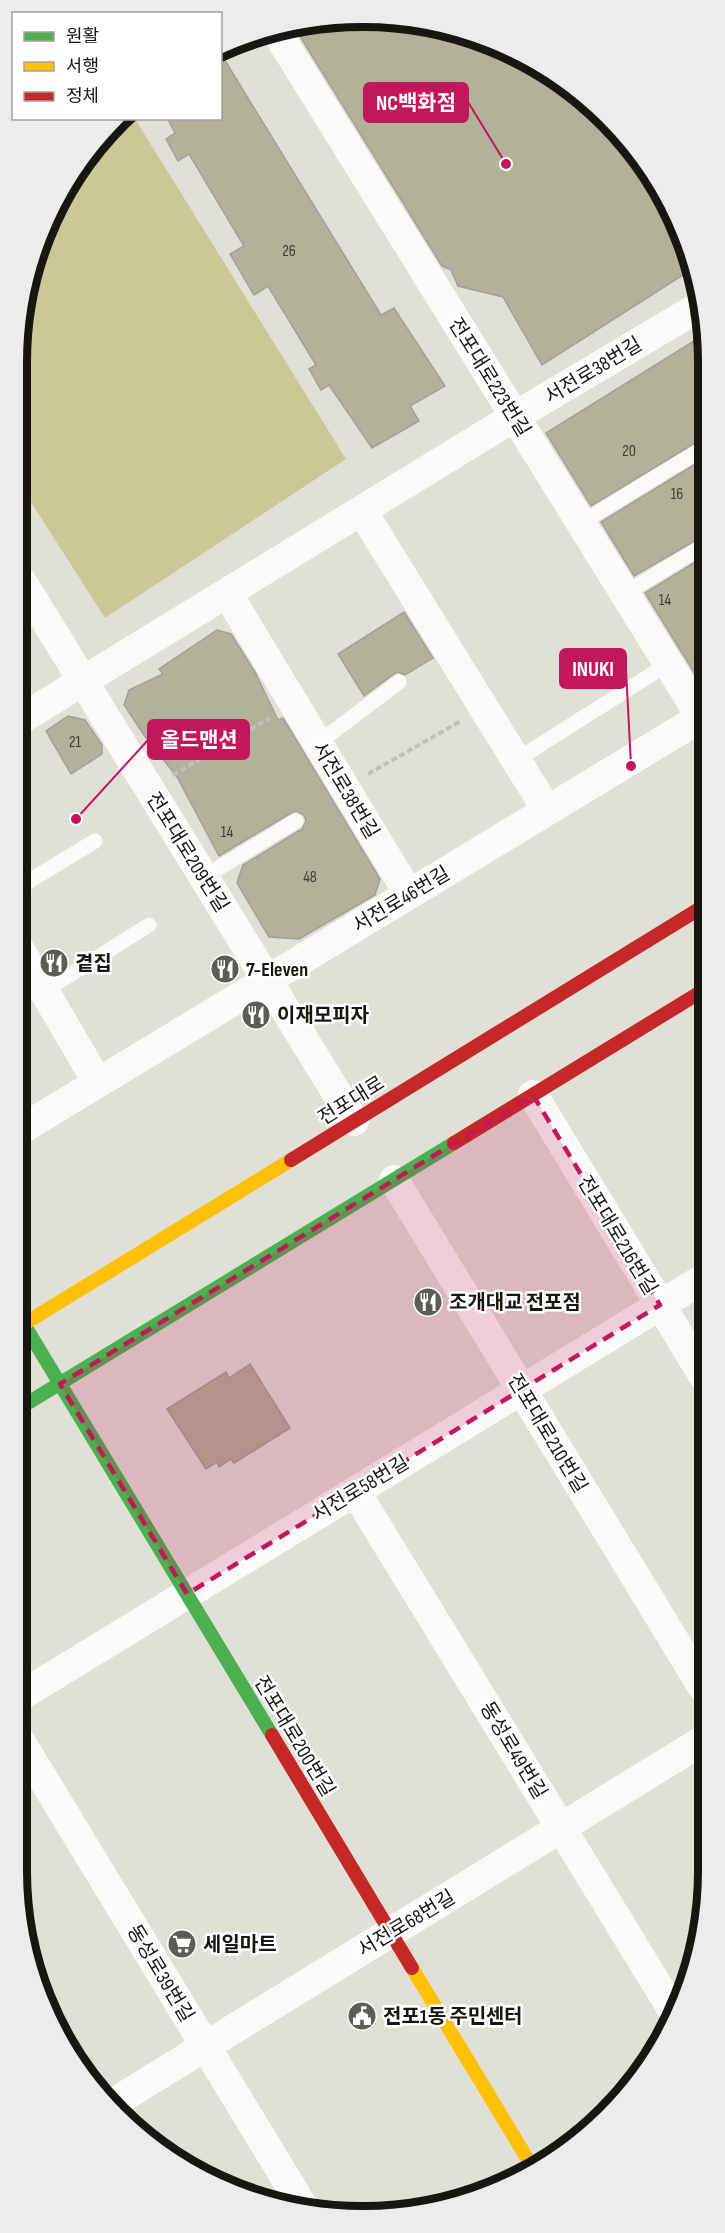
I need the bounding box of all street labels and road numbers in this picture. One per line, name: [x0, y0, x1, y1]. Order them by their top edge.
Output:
street label: 전포대로223번길: [443, 314, 535, 441]
street label: 서전로38번길: [541, 332, 646, 409]
street label: 서전로38번길: [307, 738, 384, 843]
street label: 전포대로209번길: [141, 788, 233, 917]
street label: 서전로46번길: [349, 861, 454, 938]
street label: 전포대로: [314, 1071, 389, 1131]
street label: 전포대로216번길: [572, 1172, 662, 1299]
street label: 전포대로210번길: [502, 1370, 592, 1497]
street label: 서전로58번길: [308, 1451, 413, 1527]
street label: 전포대로200번길: [249, 1672, 340, 1801]
street label: 동성로49번길: [475, 1698, 552, 1804]
street label: 서전로68번길: [353, 1885, 460, 1962]
street label: 동성로39번길: [122, 1921, 199, 2027]

